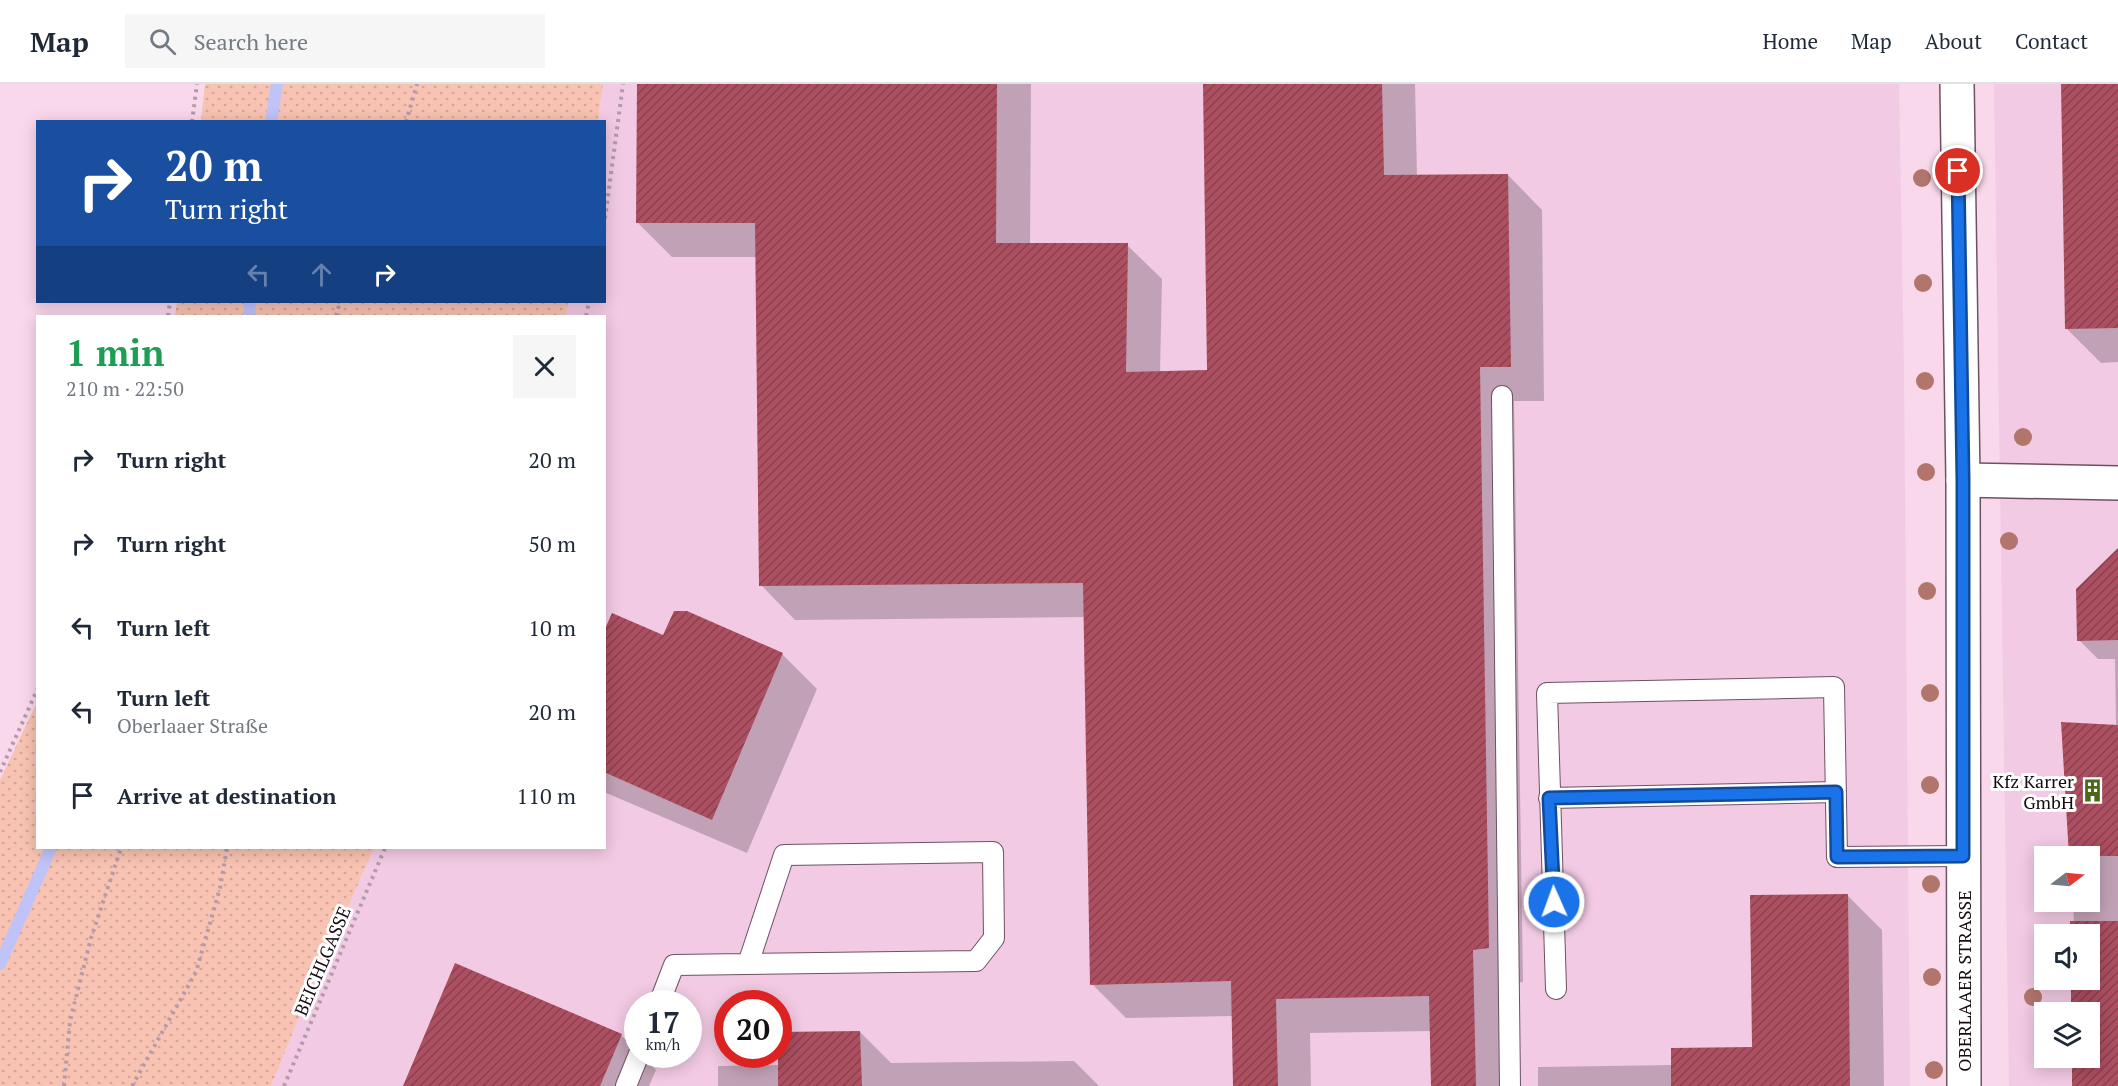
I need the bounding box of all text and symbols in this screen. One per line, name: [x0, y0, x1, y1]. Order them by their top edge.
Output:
search box: [125, 14, 545, 68]
text: Map: [30, 23, 89, 60]
icon: search: [146, 25, 179, 58]
text: Search here: [194, 27, 308, 56]
text: Home: [1762, 27, 1818, 55]
text: Map: [1851, 27, 1892, 55]
text: About: [1925, 27, 1982, 55]
text: Contact: [2015, 27, 2088, 55]
text: 20 m: [165, 137, 263, 193]
icon: right: [66, 144, 144, 222]
pin: [1932, 145, 1983, 196]
icon: arrive: [1941, 154, 1974, 187]
text: Turn right: [165, 191, 288, 227]
icon: left: [242, 258, 275, 291]
icon: ahead: [305, 258, 338, 291]
icon: right: [368, 258, 401, 291]
text: 1 min: [66, 329, 164, 376]
button: close: [513, 335, 576, 398]
text: 210 m · 22:50: [66, 375, 184, 402]
icon: right: [66, 443, 99, 476]
text: Turn right: [117, 445, 226, 474]
text: 20 m: [528, 445, 576, 474]
icon: right: [66, 527, 99, 560]
text: Turn right: [117, 529, 226, 558]
text: 50 m: [528, 529, 576, 558]
icon: left: [66, 611, 99, 644]
text: Turn left: [117, 613, 210, 642]
text: 10 m: [528, 613, 576, 642]
text: Turn left: [117, 683, 210, 712]
icon: left: [66, 695, 99, 728]
text: 20 m: [528, 697, 576, 726]
text: Oberlaaer Straße: [117, 712, 268, 739]
place label: Kfz Karrer GmbH: [1993, 769, 2074, 814]
building icon: Kfz Karrer GmbH: [2079, 778, 2105, 804]
icon: arrive: [66, 779, 99, 812]
text: Arrive at destination: [117, 781, 336, 810]
text: 110 m: [516, 781, 576, 810]
north arrow: [2034, 846, 2100, 912]
map controls: [2034, 846, 2100, 1068]
position arrow: [1522, 870, 1586, 934]
street label: OBERLAAER STRASSE: [1952, 890, 1976, 1072]
street label: BEICHLGASSE: [288, 903, 356, 1019]
button: sound: [2034, 924, 2100, 990]
speed limit sign: 20: [714, 990, 792, 1068]
text: 17: [646, 1002, 680, 1042]
button: layers: [2034, 1002, 2100, 1068]
text: km/h: [646, 1034, 680, 1054]

